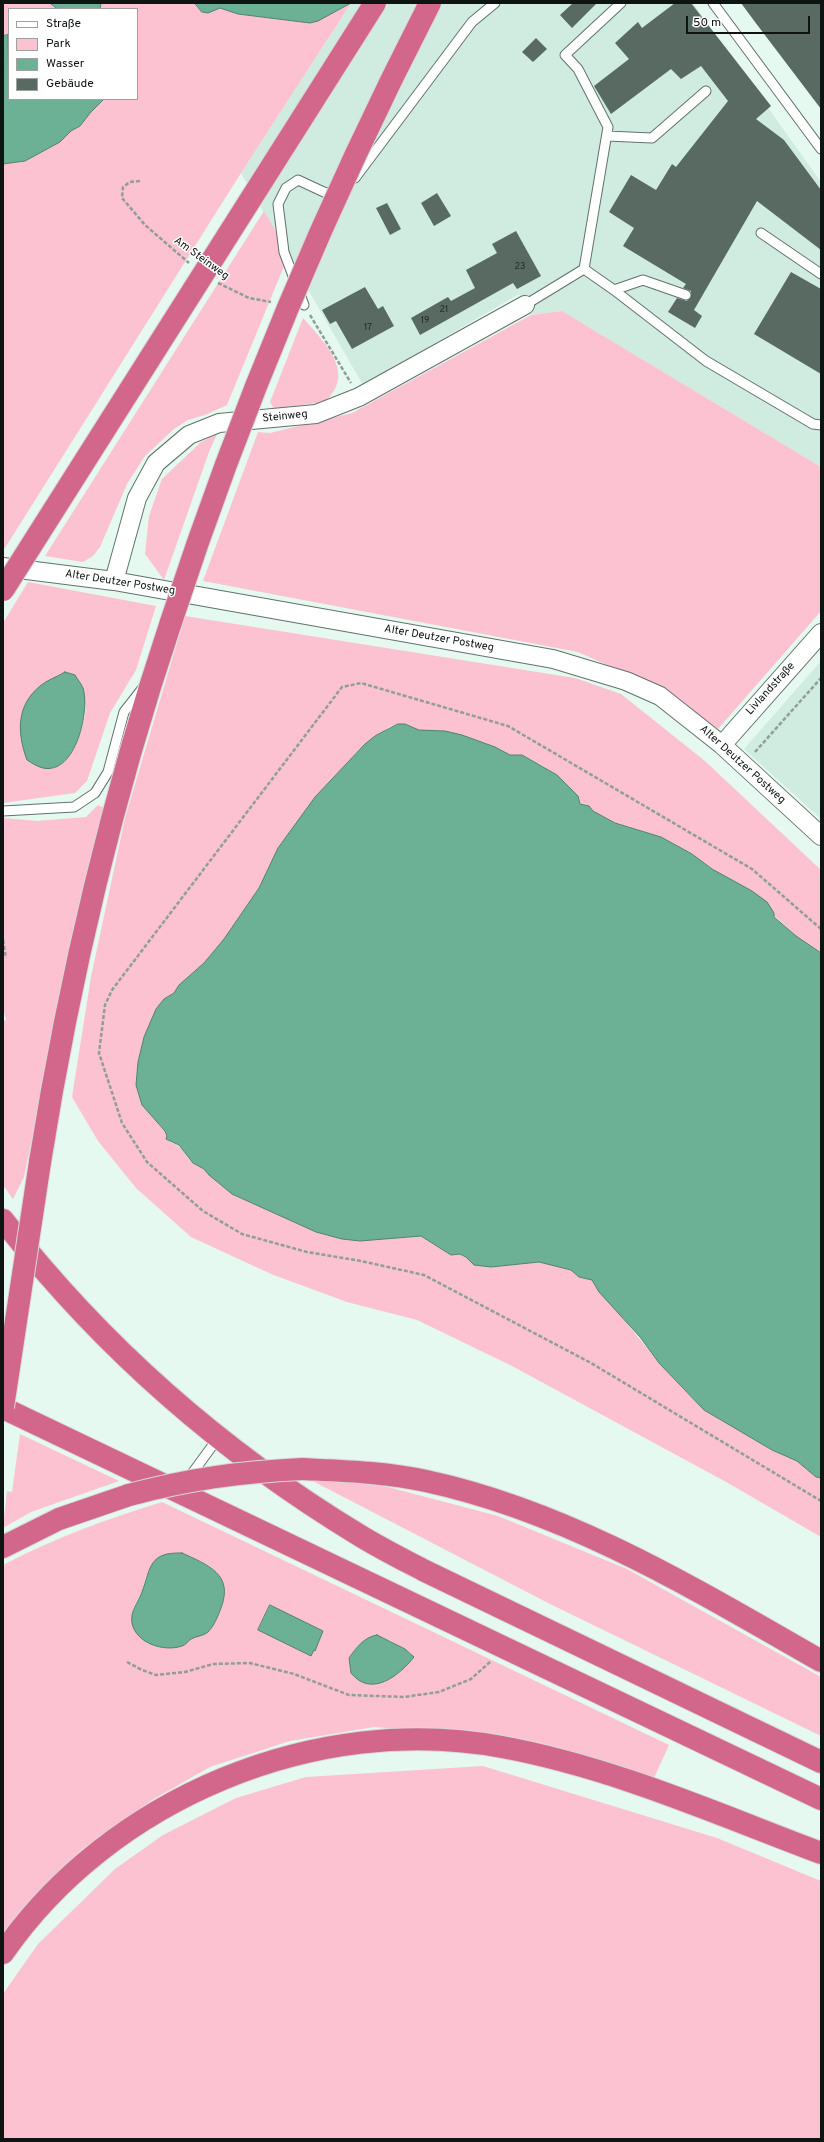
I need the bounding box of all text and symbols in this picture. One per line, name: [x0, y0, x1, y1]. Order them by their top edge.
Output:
legend: [8, 8, 138, 100]
scale bar: [688, 8, 812, 34]
text: 50 m: [693, 15, 721, 31]
text: Straße: [46, 16, 81, 32]
text: Park: [46, 36, 71, 52]
text: Wasser: [46, 56, 84, 72]
text: Gebäude: [46, 76, 94, 92]
street label: Am Steinweg: [171, 235, 231, 283]
house number: 23: [515, 262, 525, 272]
house number: 21: [440, 305, 448, 315]
house number: 19: [421, 316, 429, 326]
house number: 17: [364, 323, 372, 333]
street label: Steinweg: [262, 408, 308, 426]
street label: Alter Deutzer Postweg: [64, 568, 176, 598]
street label: Alter Deutzer Postweg: [383, 623, 495, 655]
street label: Livlandstraße: [744, 660, 798, 718]
street label: Alter Deutzer Postweg: [696, 723, 788, 807]

